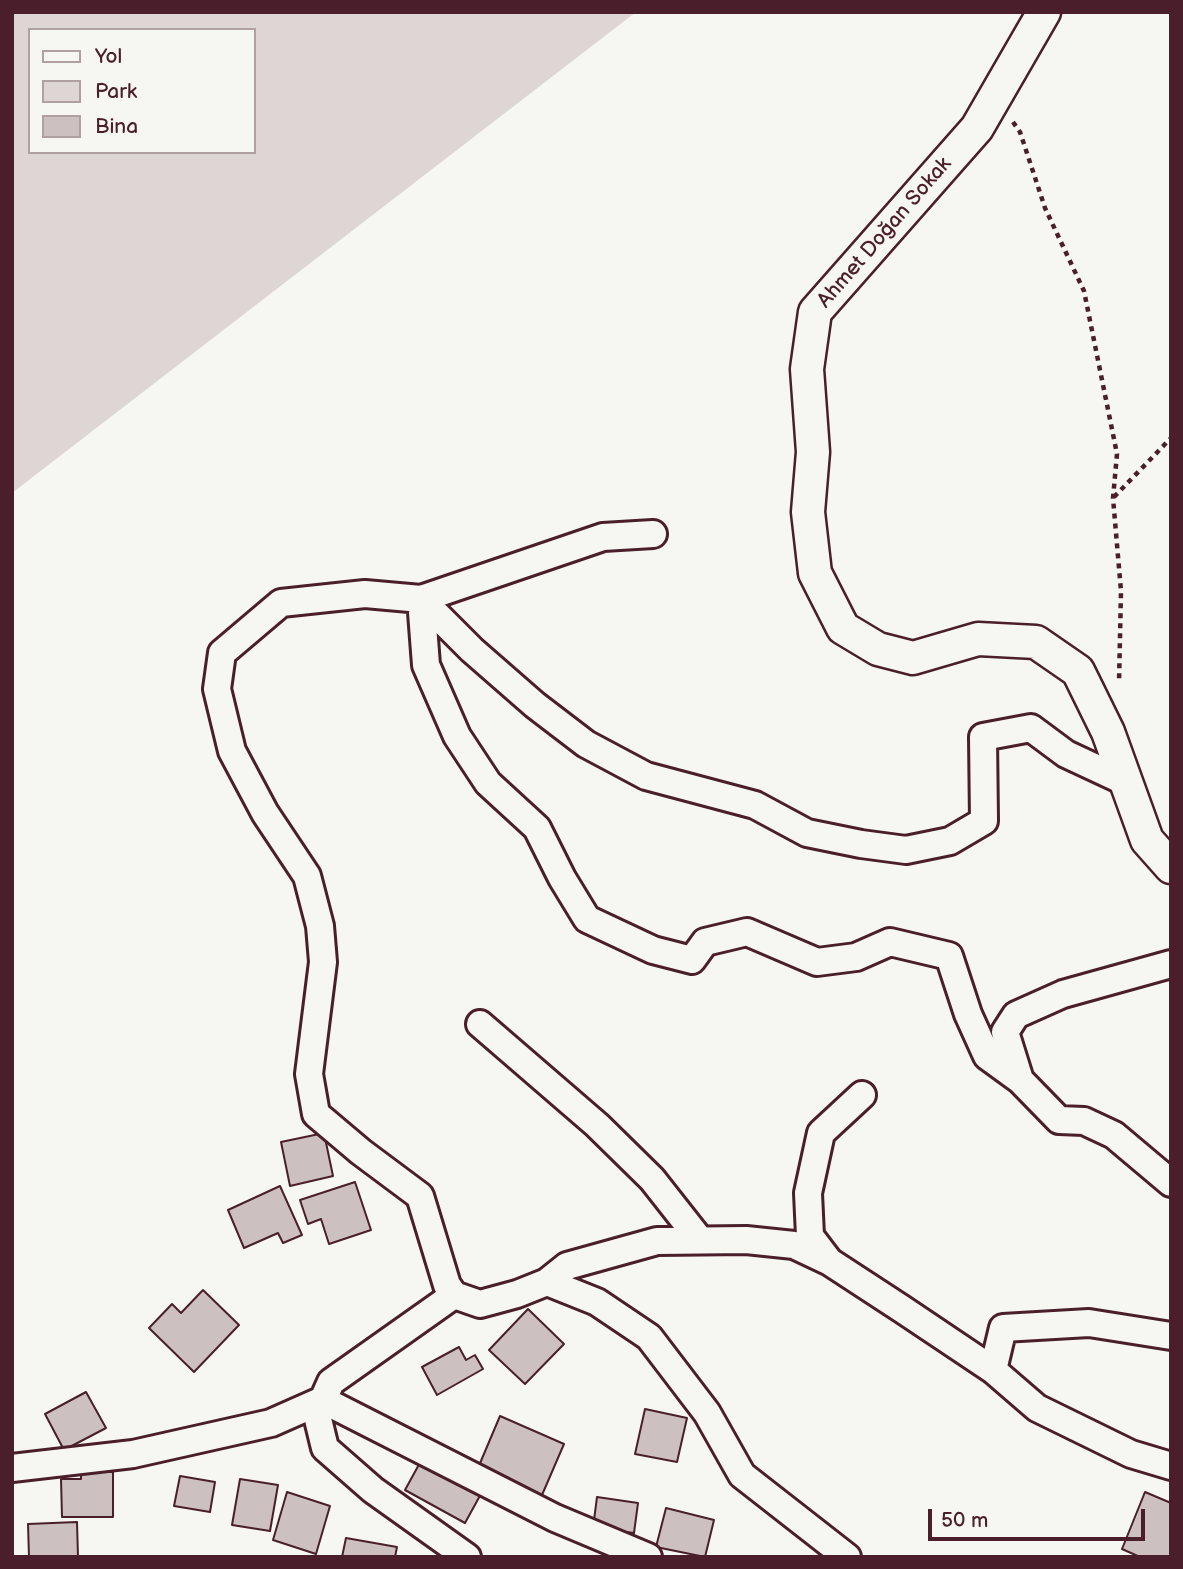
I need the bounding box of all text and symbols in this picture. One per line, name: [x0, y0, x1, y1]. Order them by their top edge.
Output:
legend: [28, 28, 256, 154]
text: Yol: [95, 44, 122, 69]
text: Park: [95, 79, 137, 104]
text: Bina: [95, 114, 138, 139]
street label: Ahmet Doğan Sokak: [813, 152, 957, 314]
scale bar: [931, 1496, 1148, 1540]
text: 50 m: [941, 1508, 988, 1533]

